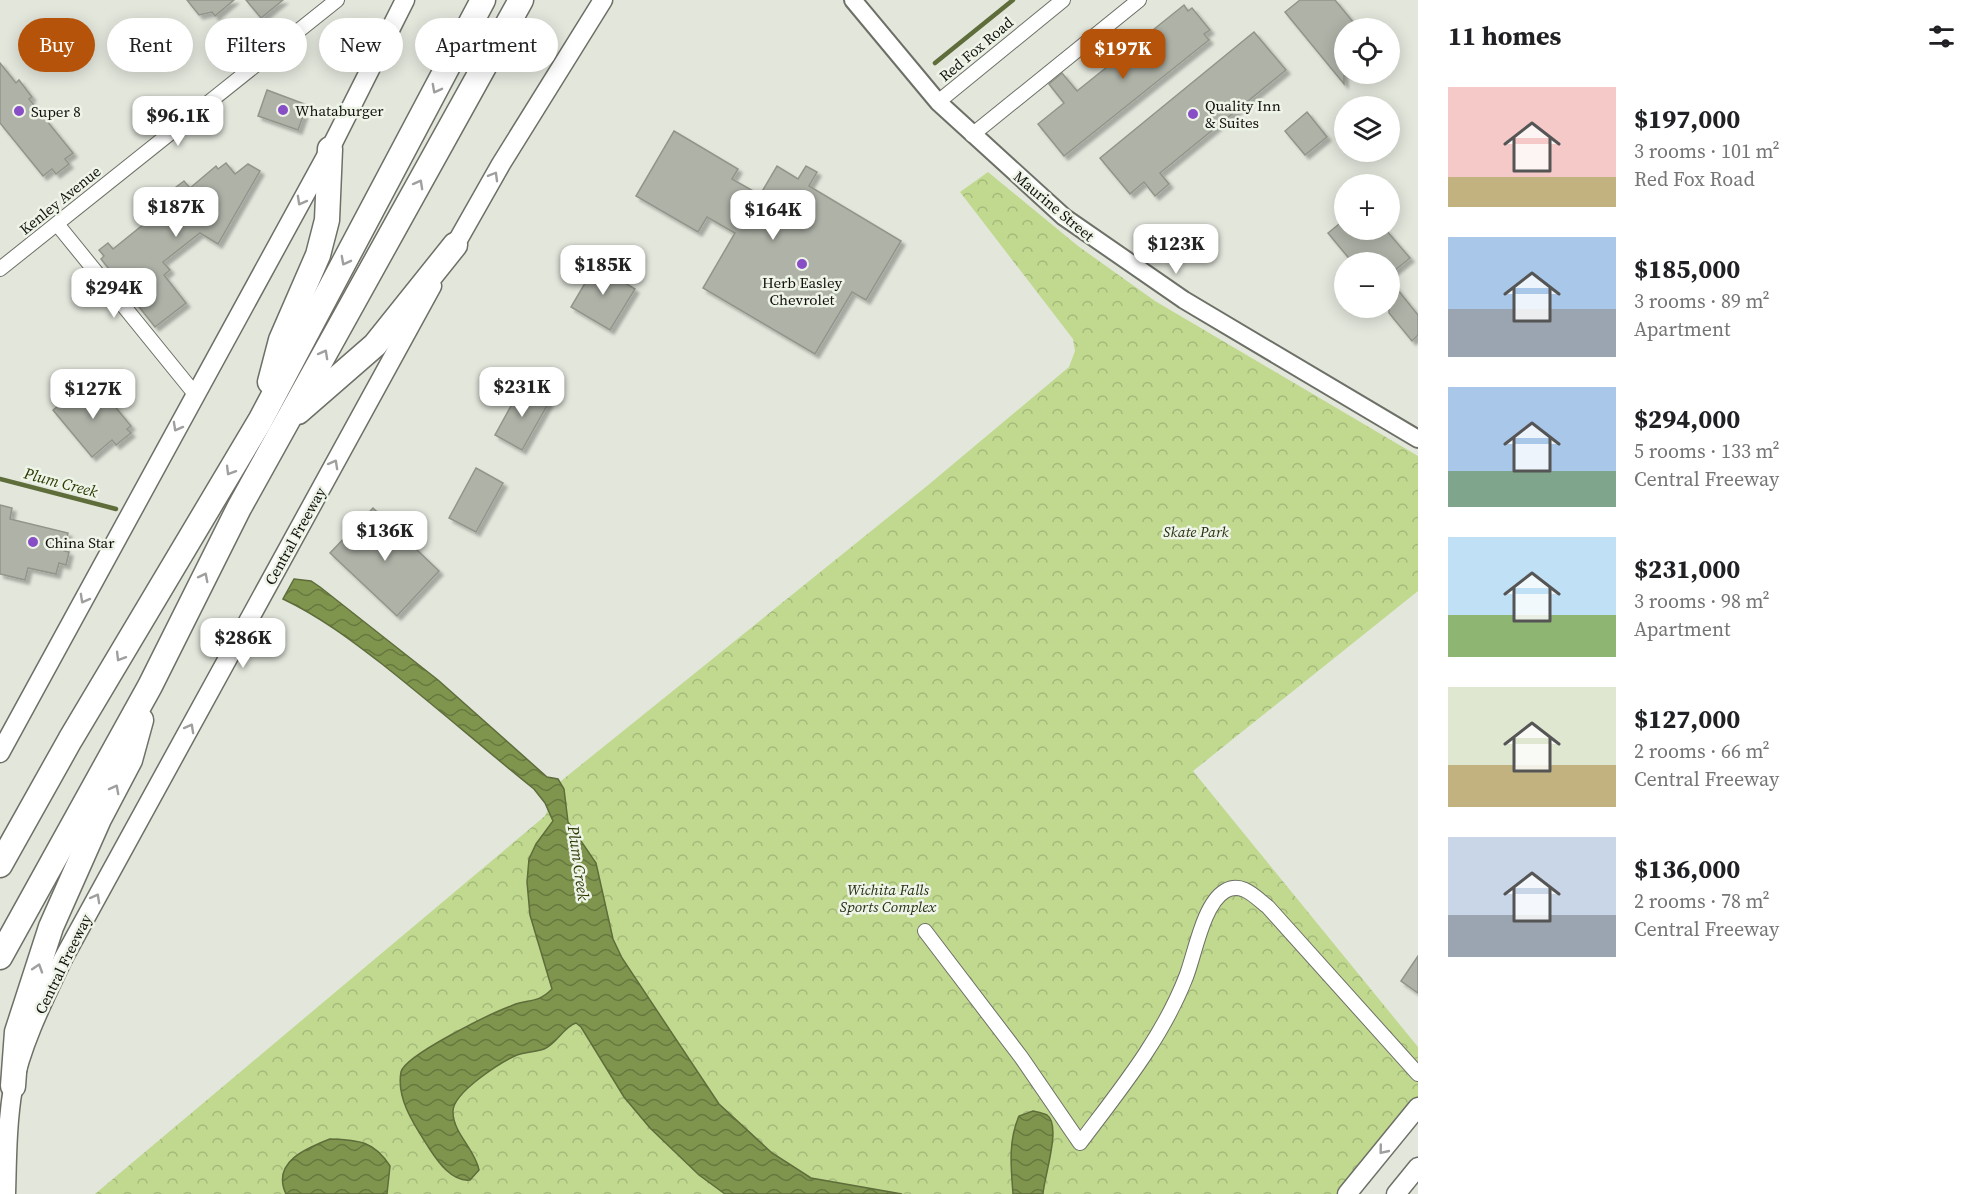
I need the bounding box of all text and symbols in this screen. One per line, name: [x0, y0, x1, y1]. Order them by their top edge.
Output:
street label: Red Fox Road: [935, 12, 1018, 86]
chip: Buy: [18, 18, 95, 72]
chip: Rent: [107, 18, 193, 72]
chip: Filters: [205, 18, 307, 72]
chip: New: [319, 18, 403, 72]
chip: Apartment: [415, 18, 558, 72]
map controls: [1334, 18, 1400, 318]
button: locate: [1334, 18, 1400, 84]
text: 11 homes: [1448, 18, 1561, 54]
icon: filters: [1925, 20, 1958, 53]
pin: $197K: [1081, 29, 1165, 80]
text: $197K: [1094, 34, 1152, 62]
one-way arrow: [432, 82, 443, 93]
place label: Quality Inn & Suites: [1205, 95, 1281, 133]
pin: $96.1K: [129, 96, 227, 147]
button: layers: [1334, 96, 1400, 162]
place label: Whataburger: [295, 100, 384, 121]
place label: Super 8: [31, 101, 81, 122]
text: $96.1K: [146, 101, 210, 129]
text: $197,000: [1634, 101, 1740, 137]
marker: Whataburger: [276, 103, 290, 117]
marker: Super 8: [12, 104, 26, 118]
marker: Quality Inn & Suites: [1186, 107, 1200, 121]
icon: home: [1496, 111, 1568, 183]
text: 3 rooms · 101 m²: [1634, 137, 1780, 165]
street label: Kenley Avenue: [15, 161, 105, 239]
text: Red Fox Road: [1634, 165, 1755, 193]
street label: Maurine Street: [1009, 166, 1099, 246]
one-way arrow: [487, 172, 498, 182]
button: +: [1334, 174, 1400, 240]
one-way arrow: [412, 180, 423, 190]
pin: $187K: [134, 187, 218, 238]
pin: $164K: [731, 190, 815, 241]
text: $187K: [147, 192, 205, 220]
one-way arrow: [297, 195, 308, 205]
text: $164K: [744, 195, 802, 223]
pin: $123K: [1134, 224, 1218, 275]
text: $123K: [1147, 229, 1205, 257]
pin: $185K: [561, 245, 645, 296]
text: $185K: [574, 250, 632, 278]
text: $185,000: [1634, 251, 1740, 287]
button: −: [1334, 252, 1400, 318]
one-way arrow: [341, 255, 352, 265]
marker: Herb Easley Chevrolet: [795, 257, 809, 271]
icon: home: [1496, 261, 1568, 333]
pin: $294K: [72, 268, 156, 319]
place label: Herb Easley Chevrolet: [762, 272, 842, 310]
text: $294K: [85, 273, 143, 301]
text: 3 rooms · 89 m²: [1634, 287, 1770, 315]
text: Apartment: [1634, 315, 1731, 343]
one-way arrow: [317, 350, 328, 361]
pin: $231K: [480, 367, 564, 418]
pin: $127K: [51, 369, 135, 420]
text: $231K: [493, 372, 551, 400]
text: $127K: [64, 374, 122, 402]
text: $294,000: [1634, 401, 1740, 437]
icon: home: [1496, 411, 1568, 483]
one-way arrow: [173, 421, 184, 432]
text: 5 rooms · 133 m²: [1634, 437, 1780, 465]
one-way arrow: [327, 460, 338, 471]
water label: Plum Creek: [21, 461, 101, 502]
one-way arrow: [226, 465, 237, 475]
text: Central Freeway: [1634, 465, 1779, 493]
street label: Central Freeway: [259, 483, 331, 589]
pin: $136K: [343, 511, 427, 562]
text: $136K: [356, 516, 414, 544]
park label: Skate Park: [1163, 521, 1230, 542]
place label: China Star: [45, 532, 115, 553]
marker: China Star: [26, 535, 40, 549]
text: $231,000: [1634, 551, 1740, 587]
icon: home: [1496, 561, 1568, 633]
one-way arrow: [197, 573, 208, 584]
text: 3 rooms · 98 m²: [1634, 587, 1770, 615]
one-way arrow: [80, 592, 91, 603]
text: Apartment: [1634, 615, 1731, 643]
pin: $286K: [201, 618, 285, 669]
text: $286K: [214, 623, 272, 651]
one-way arrow: [115, 651, 127, 661]
text: $127,000: [1634, 701, 1740, 737]
icon: home: [1496, 711, 1568, 783]
one-way arrow: [183, 723, 194, 734]
text: 2 rooms · 66 m²: [1634, 737, 1770, 765]
text: Central Freeway: [1634, 765, 1779, 793]
one-way arrow: [108, 785, 119, 795]
water label: Plum Creek: [563, 823, 595, 902]
text: $136,000: [1634, 851, 1740, 887]
icon: home: [1496, 861, 1568, 933]
park label: Wichita Falls Sports Complex: [840, 879, 937, 917]
text: 2 rooms · 78 m²: [1634, 887, 1770, 915]
one-way arrow: [89, 894, 100, 905]
street label: Central Freeway: [30, 910, 96, 1018]
text: Central Freeway: [1634, 915, 1779, 943]
one-way arrow: [30, 963, 43, 974]
one-way arrow: [1379, 1144, 1390, 1155]

